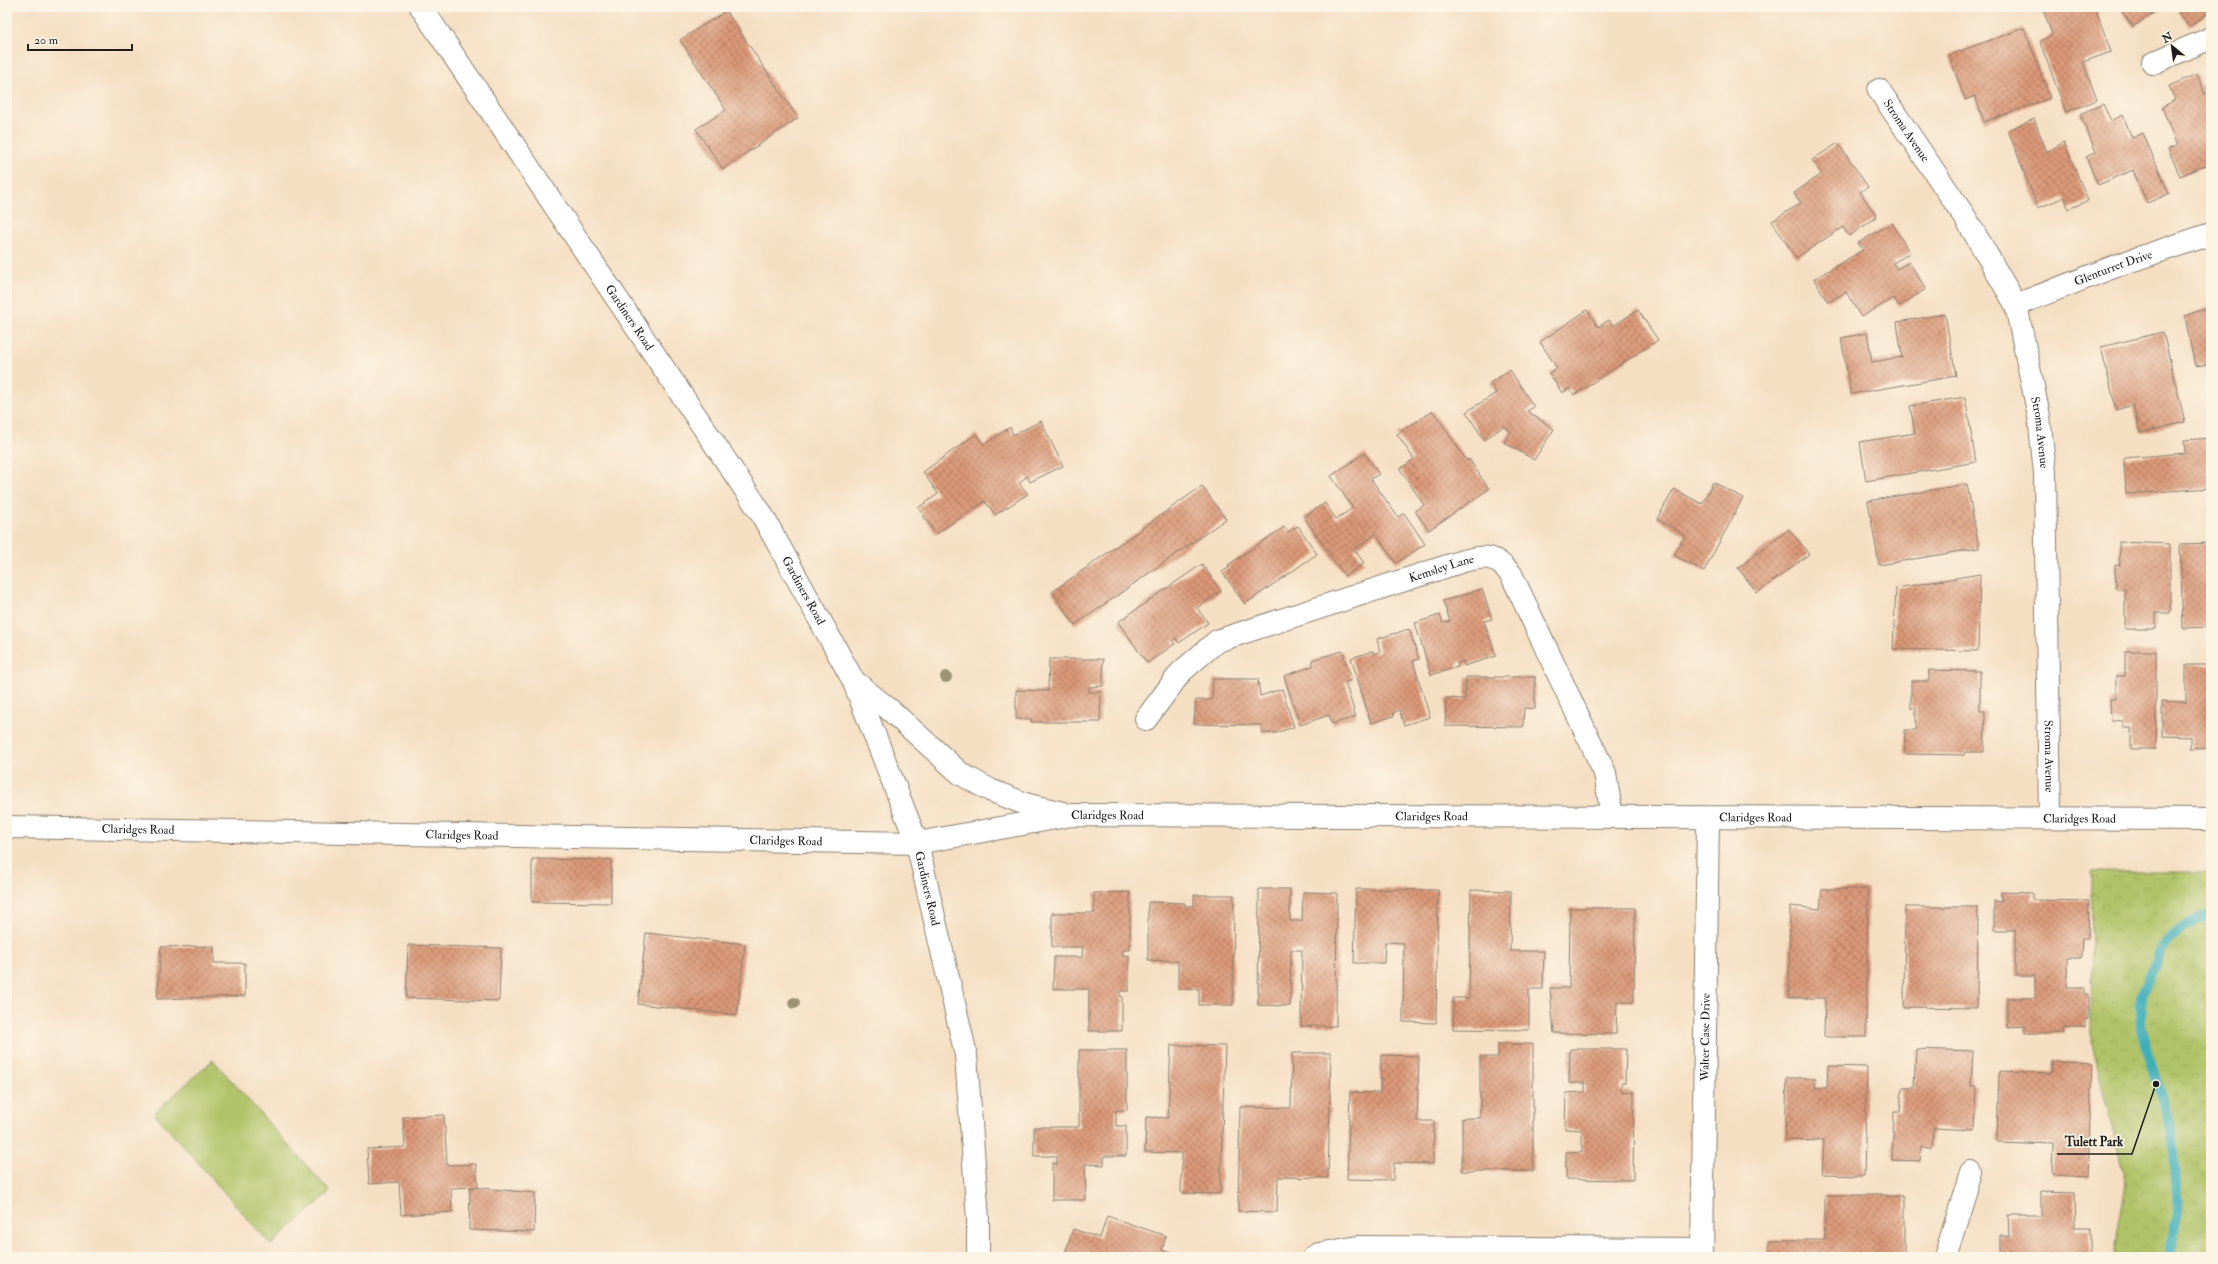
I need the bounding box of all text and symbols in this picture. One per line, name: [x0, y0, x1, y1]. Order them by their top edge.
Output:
scale bar: [28, 26, 132, 52]
north arrow: [2152, 26, 2192, 66]
text: N: [2159, 29, 2176, 46]
text: 20 m: [34, 33, 59, 48]
street label: Stroma Avenue: [1880, 96, 1933, 165]
street label: Glenturret Drive: [2072, 247, 2154, 289]
street label: Gardiners Road: [602, 282, 657, 353]
street label: Stroma Avenue: [2028, 395, 2052, 469]
street label: Kemsley Lane: [1407, 551, 1475, 586]
street label: Gardiners Road: [779, 554, 829, 627]
street label: Stroma Avenue: [2041, 720, 2057, 792]
street label: Claridges Road: [1071, 807, 1144, 823]
street label: Claridges Road: [1395, 809, 1468, 824]
street label: Claridges Road: [1719, 810, 1792, 825]
street label: Claridges Road: [2043, 811, 2116, 826]
street label: Claridges Road: [101, 821, 175, 837]
street label: Claridges Road: [425, 827, 499, 843]
street label: Claridges Road: [749, 833, 823, 849]
street label: Gardiners Road: [912, 850, 943, 927]
street label: Walter Case Drive: [1697, 993, 1713, 1082]
callout: Tulett Park: [2057, 1129, 2132, 1154]
text: Tulett Park: [2064, 1134, 2124, 1150]

